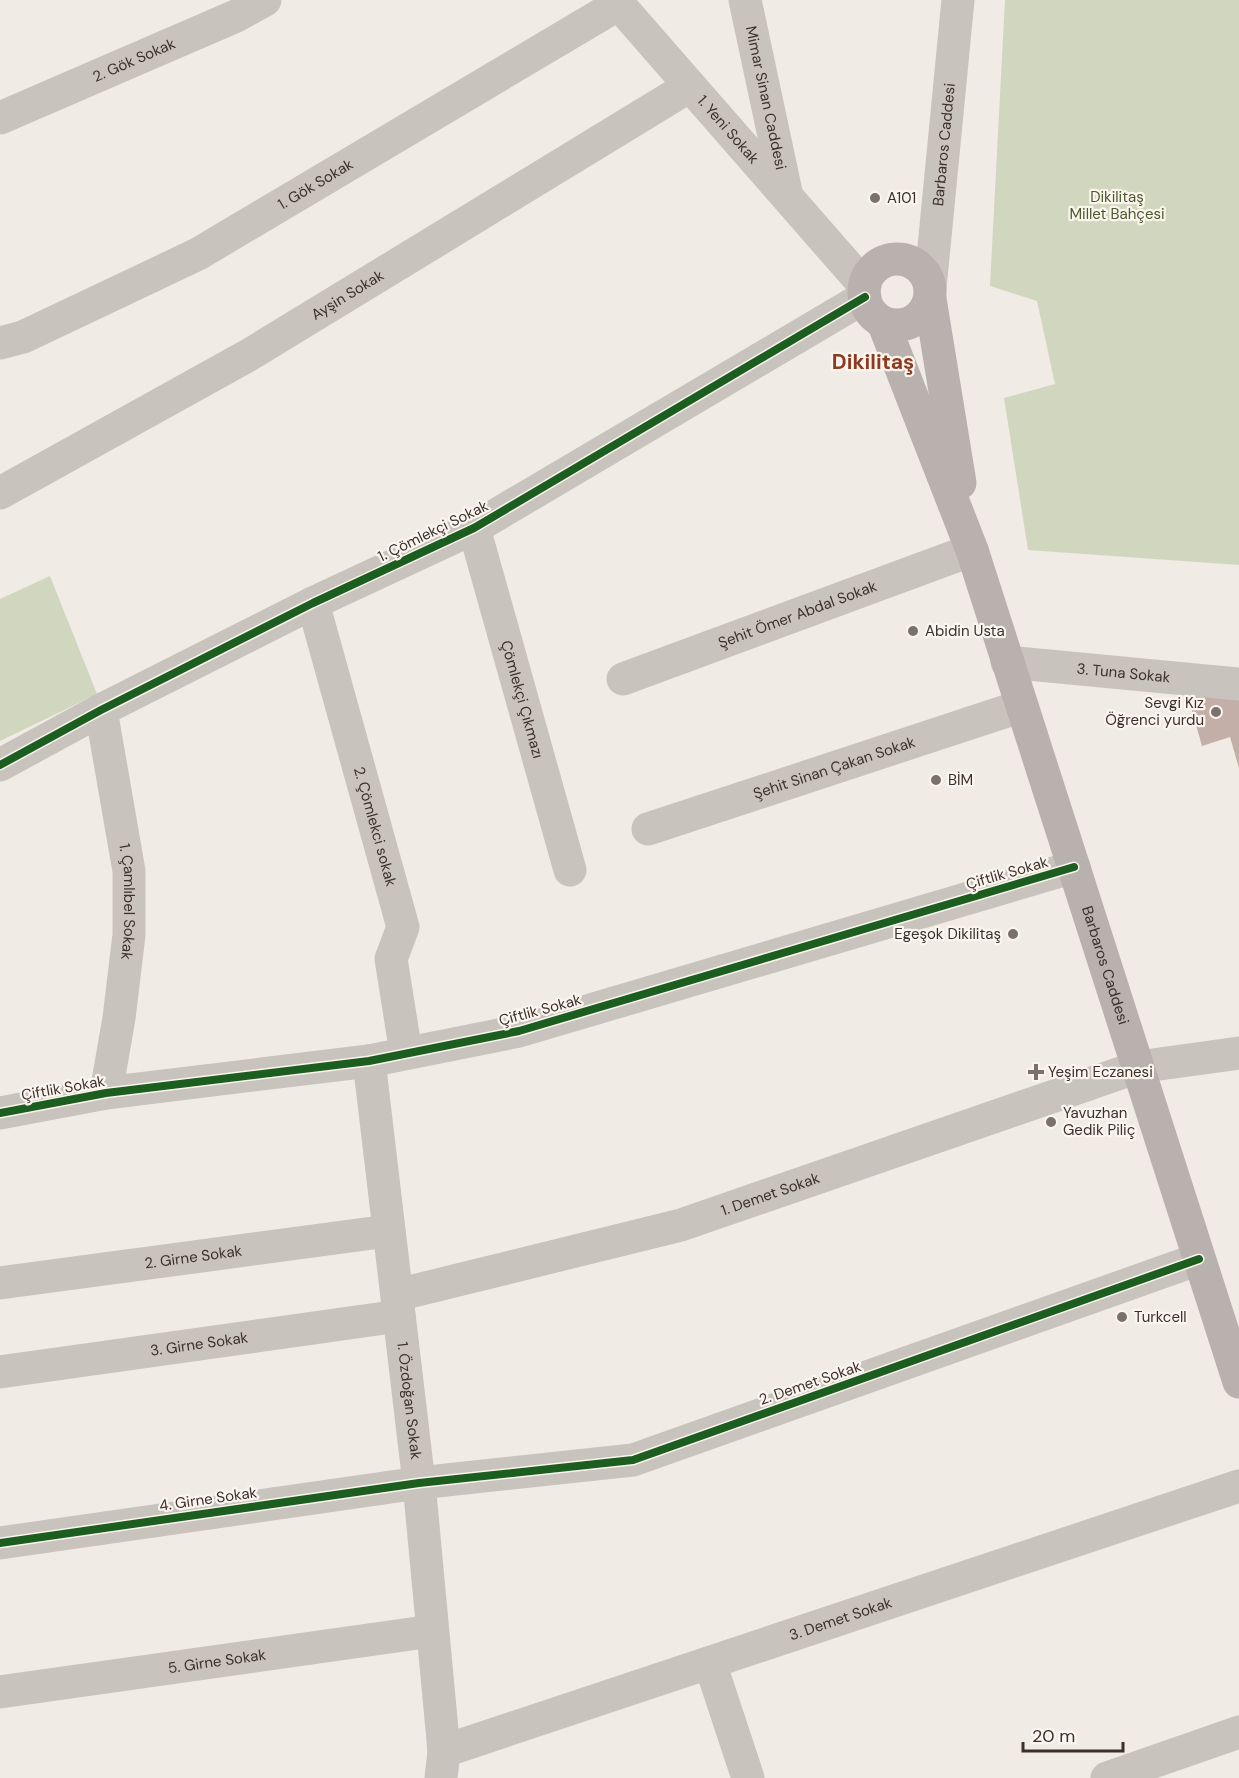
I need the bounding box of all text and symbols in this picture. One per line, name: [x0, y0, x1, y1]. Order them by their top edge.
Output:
street label: Mimar Sinan Caddesi: [741, 24, 791, 172]
street label: 2. Gök Sokak: [90, 33, 179, 87]
street label: Barbaros Caddesi: [928, 82, 960, 207]
street label: 1. Yeni Sokak: [693, 91, 764, 168]
street label: 1. Gök Sokak: [274, 154, 357, 214]
park label: Dikilitaş Millet Bahçesi: [1069, 187, 1165, 224]
place label: A101: [887, 188, 916, 208]
marker: A101: [868, 191, 882, 205]
street label: Ayşin Sokak: [307, 265, 388, 325]
district label: Dikilitaş: [832, 348, 914, 376]
street label: 1. Çömlekçi Sokak: [374, 495, 492, 566]
street label: Şehit Ömer Abdal Sokak: [715, 576, 880, 653]
place label: Abidin Usta: [925, 621, 1005, 641]
marker: Abidin Usta: [906, 624, 920, 638]
street label: Çömlekçi Çıkmazı: [496, 638, 548, 761]
street label: 3. Tuna Sokak: [1076, 659, 1172, 687]
place label: Sevgi Kız Öğrenci yurdu: [1105, 693, 1204, 730]
marker: Sevgi Kız Öğrenci yurdu: [1209, 705, 1223, 719]
street label: Şehit Sinan Çakan Sokak: [751, 732, 918, 804]
street label: 2. Çömlekci sokak: [349, 764, 401, 889]
place label: BİM: [948, 770, 973, 790]
marker: BİM: [929, 773, 943, 787]
street label: 1. Çamlıbel Sokak: [114, 842, 139, 961]
street label: Çiftlik Sokak: [964, 852, 1051, 894]
street label: Barbaros Caddesi: [1077, 904, 1134, 1027]
place label: Egeşok Dikilitaş: [894, 924, 1001, 944]
marker: Egeşok Dikilitaş: [1006, 927, 1020, 941]
street label: Çiftlik Sokak: [497, 989, 584, 1031]
place label: Yeşim Eczanesi: [1048, 1062, 1153, 1082]
marker: Yeşim Eczanesi: [1029, 1065, 1043, 1079]
street label: Çiftlik Sokak: [20, 1071, 107, 1105]
place label: Yavuzhan Gedik Piliç: [1063, 1103, 1135, 1140]
marker: Yavuzhan Gedik Piliç: [1044, 1115, 1058, 1129]
street label: 1. Demet Sokak: [718, 1168, 823, 1220]
street label: 2. Girne Sokak: [143, 1241, 244, 1274]
place label: Turkcell: [1134, 1307, 1187, 1327]
marker: Turkcell: [1115, 1310, 1129, 1324]
street label: 3. Girne Sokak: [149, 1327, 250, 1361]
street label: 1. Özdoğan Sokak: [392, 1341, 426, 1461]
street label: 2. Demet Sokak: [756, 1356, 864, 1410]
street label: 4. Girne Sokak: [158, 1482, 259, 1516]
street label: 3. Demet Sokak: [787, 1592, 895, 1645]
street label: 5. Girne Sokak: [167, 1645, 268, 1678]
scale bar: [1023, 1715, 1124, 1753]
text: 20 m: [1032, 1724, 1075, 1748]

